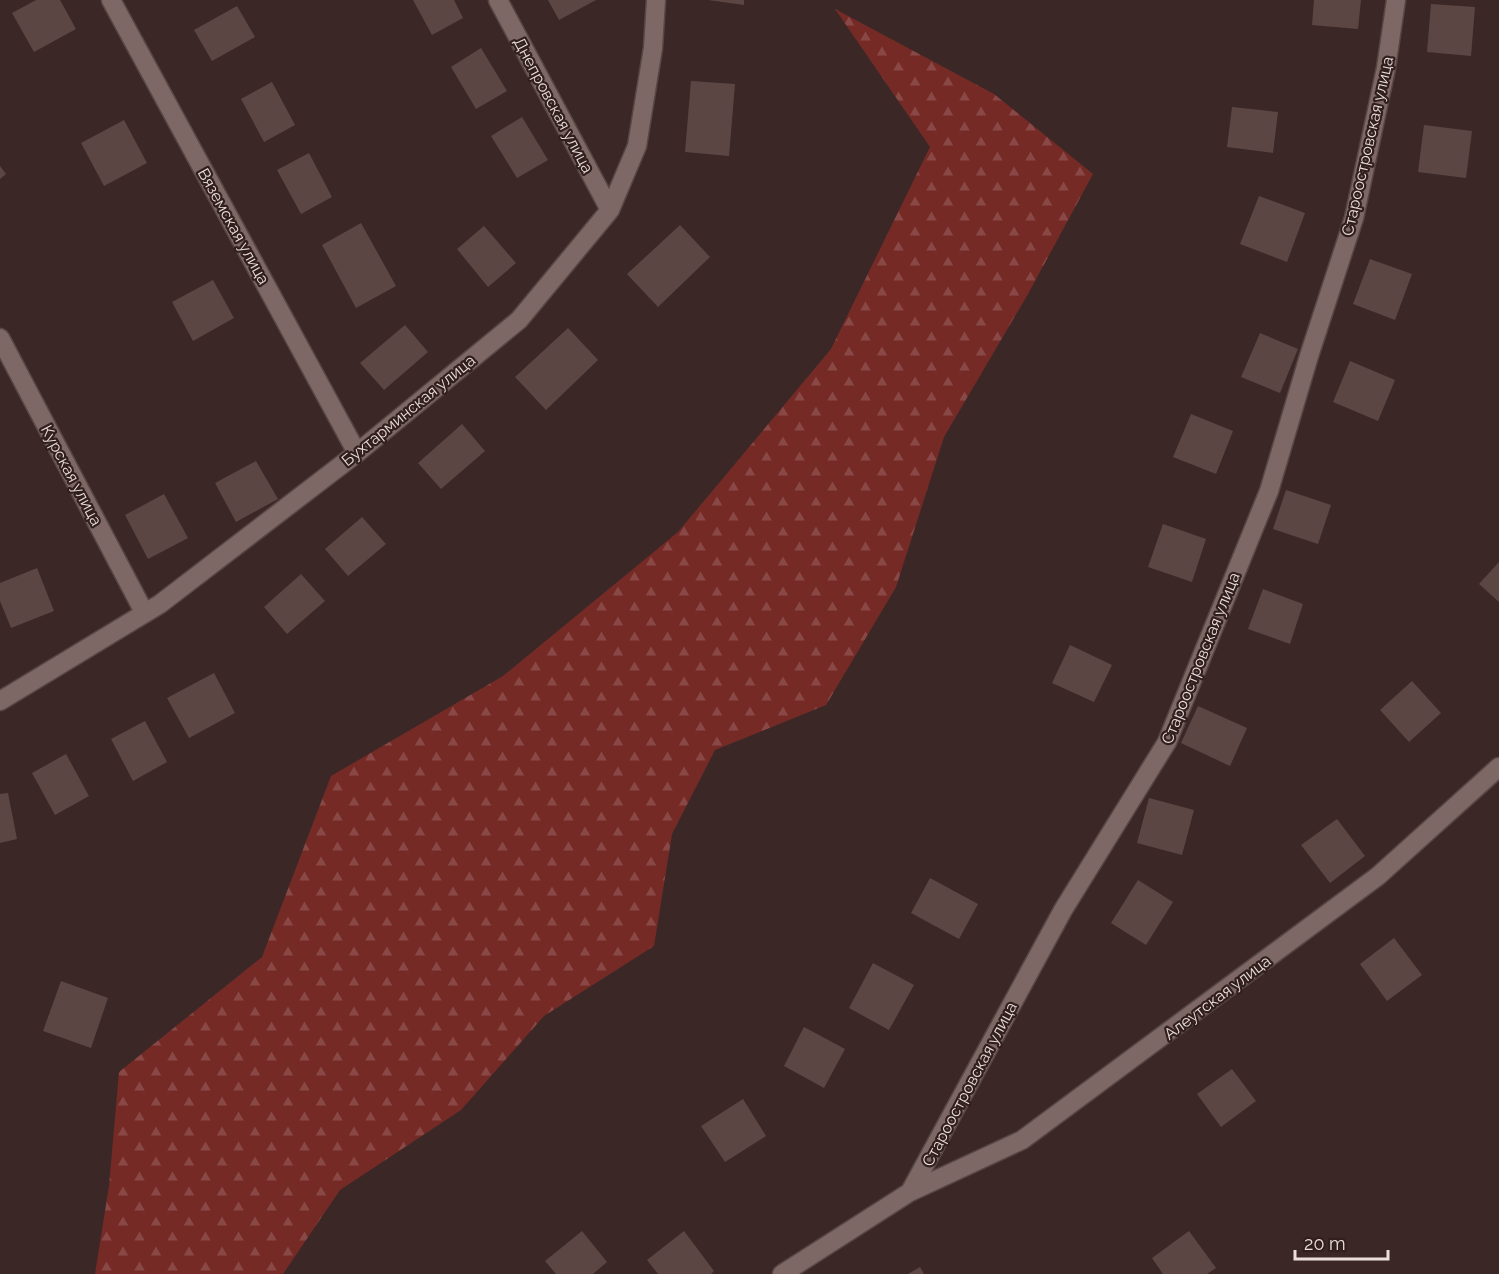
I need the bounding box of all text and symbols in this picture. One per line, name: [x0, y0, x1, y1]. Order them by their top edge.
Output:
street label: Днепровская улица: [510, 34, 597, 176]
street label: Староостровская улица: [1338, 55, 1397, 238]
street label: Вяземская улица: [194, 165, 273, 288]
street label: Бухтарминская улица: [338, 351, 479, 470]
street label: Курская улица: [37, 422, 106, 529]
street label: Староостровская улица: [1157, 570, 1244, 747]
street label: Алеутская улица: [1160, 951, 1274, 1044]
street label: Староостровская улица: [918, 999, 1021, 1170]
scale bar: [1295, 1223, 1388, 1261]
text: 20 m: [1304, 1233, 1346, 1254]

